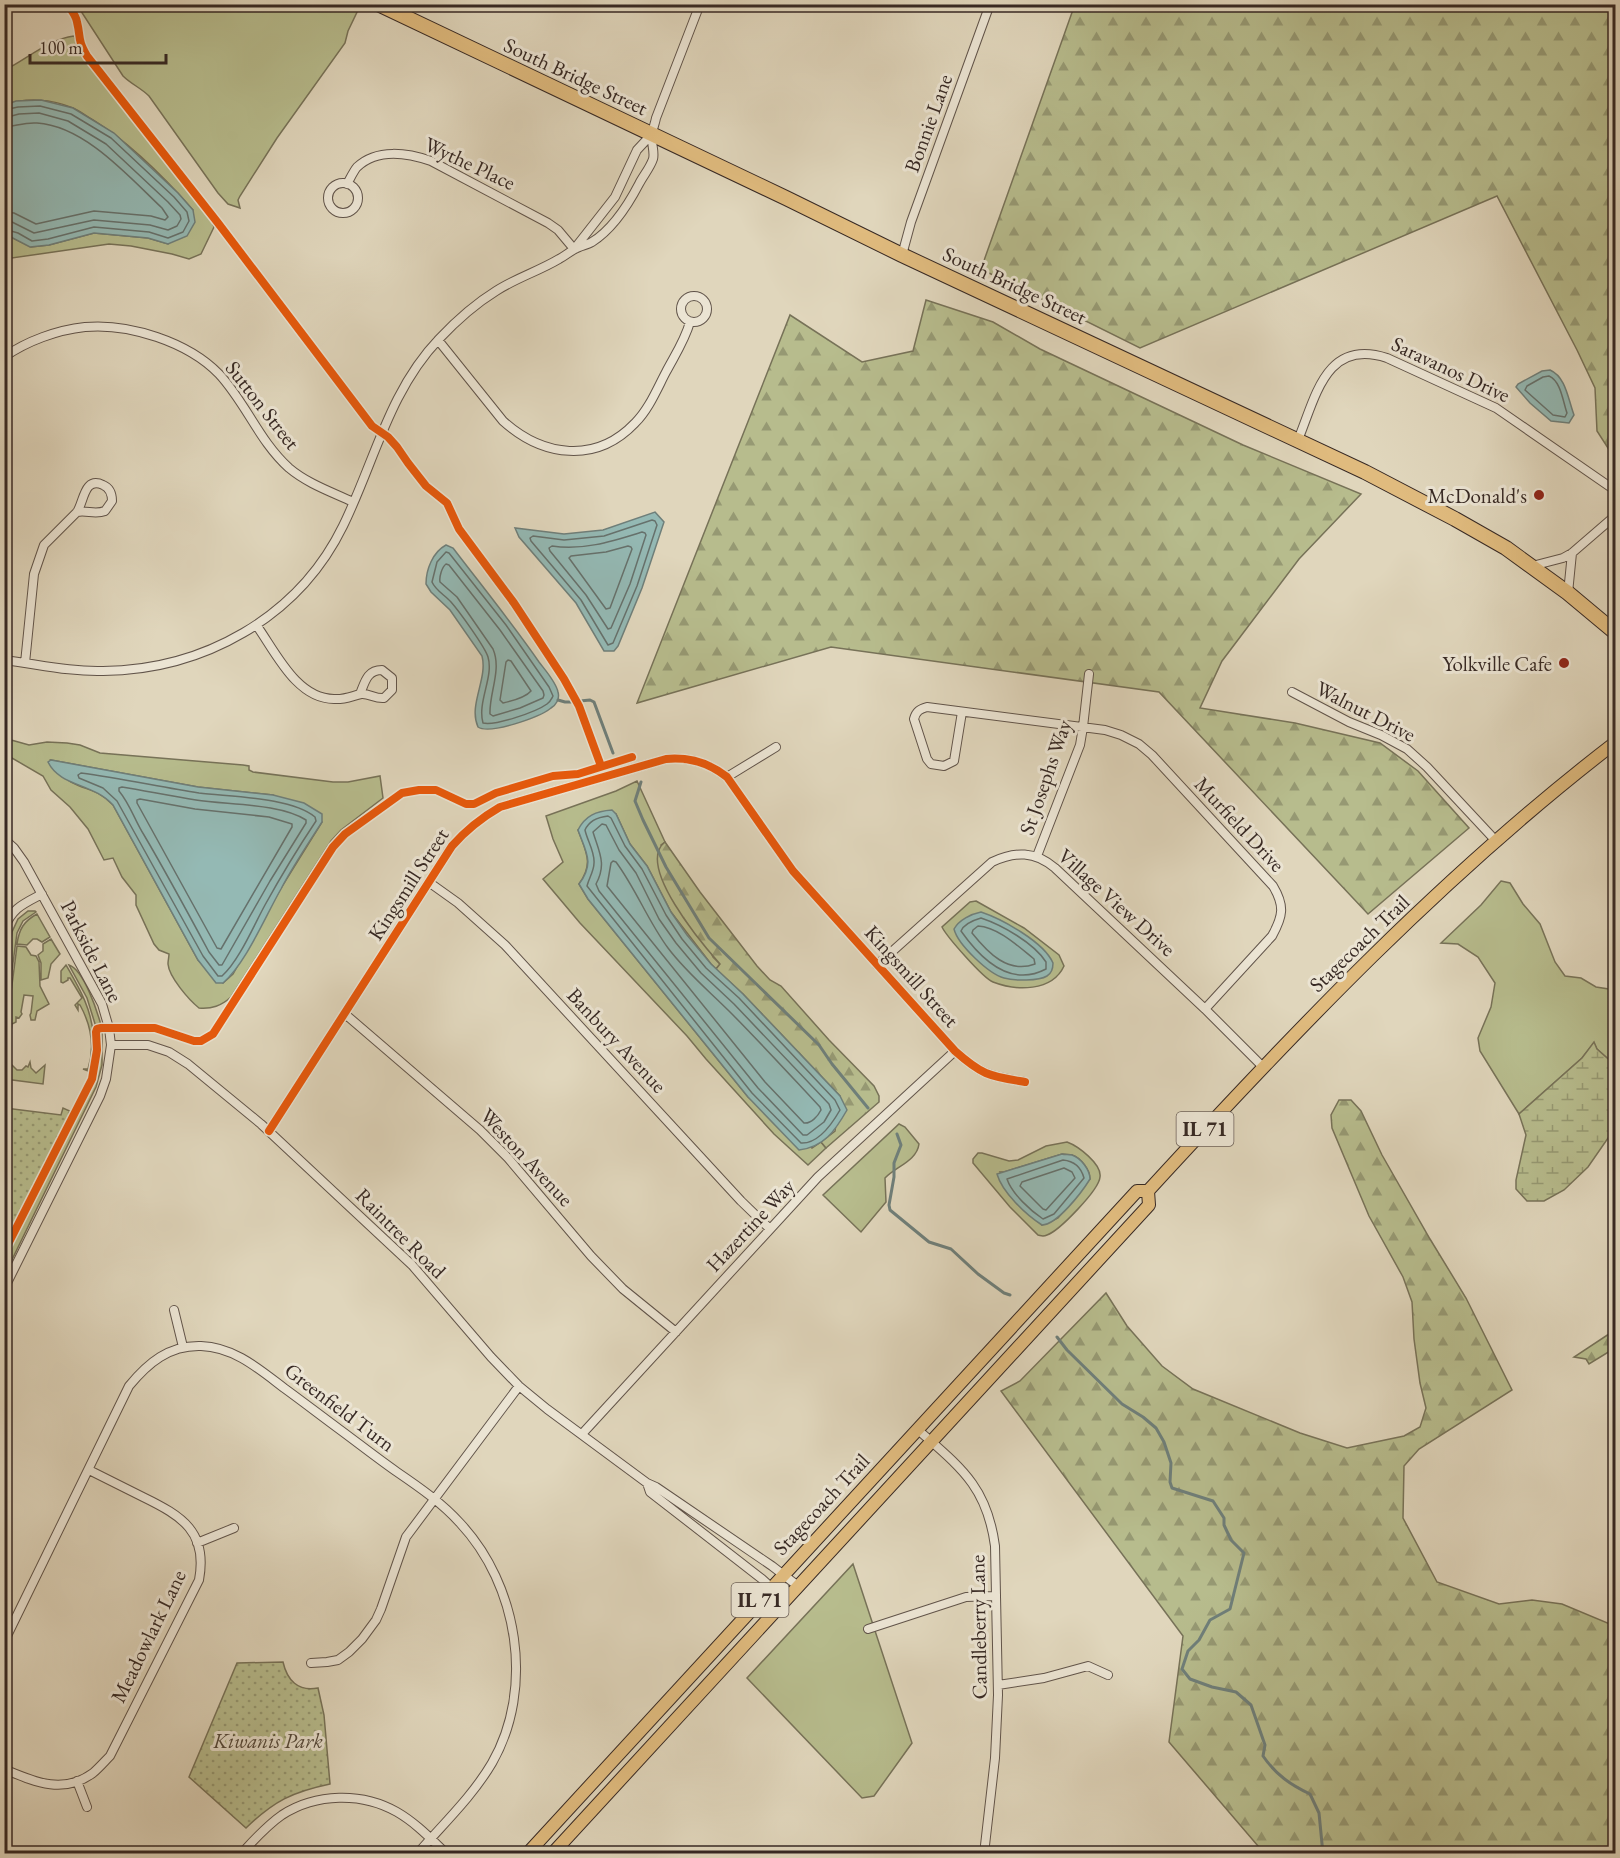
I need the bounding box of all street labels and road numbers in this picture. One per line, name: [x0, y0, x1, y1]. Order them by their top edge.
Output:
street label: South Bridge Street: [500, 31, 653, 121]
street label: Bonnie Lane: [898, 70, 958, 176]
street label: Wythe Place: [420, 130, 520, 196]
street label: South Bridge Street: [939, 240, 1092, 330]
street label: Saravanos Drive: [1387, 330, 1515, 408]
street label: Sutton Street: [220, 355, 306, 455]
street label: Walnut Drive: [1312, 674, 1420, 748]
street label: St Josephs Way: [1013, 715, 1078, 838]
street label: Murfield Drive: [1189, 771, 1291, 877]
street label: Kingsmill Street: [362, 822, 454, 945]
street label: Village View Drive: [1052, 842, 1182, 962]
street label: Stagecoach Trail: [1303, 888, 1415, 998]
street label: Parkside Lane: [55, 896, 129, 1006]
street label: Kingsmill Street: [859, 919, 965, 1033]
street label: Banbury Avenue: [561, 982, 673, 1098]
street label: Weston Avenue: [475, 1102, 579, 1212]
road number: IL 71: [1176, 1112, 1234, 1146]
street label: Hazertine Way: [700, 1172, 801, 1277]
street label: Raintree Road: [350, 1182, 452, 1284]
street label: Greenfield Turn: [279, 1357, 401, 1457]
street label: Stagecoach Trail: [767, 1447, 875, 1561]
street label: Candleberry Lane: [963, 1554, 993, 1700]
street label: Meadowlark Lane: [104, 1565, 192, 1707]
road number: IL 71: [732, 1583, 789, 1617]

